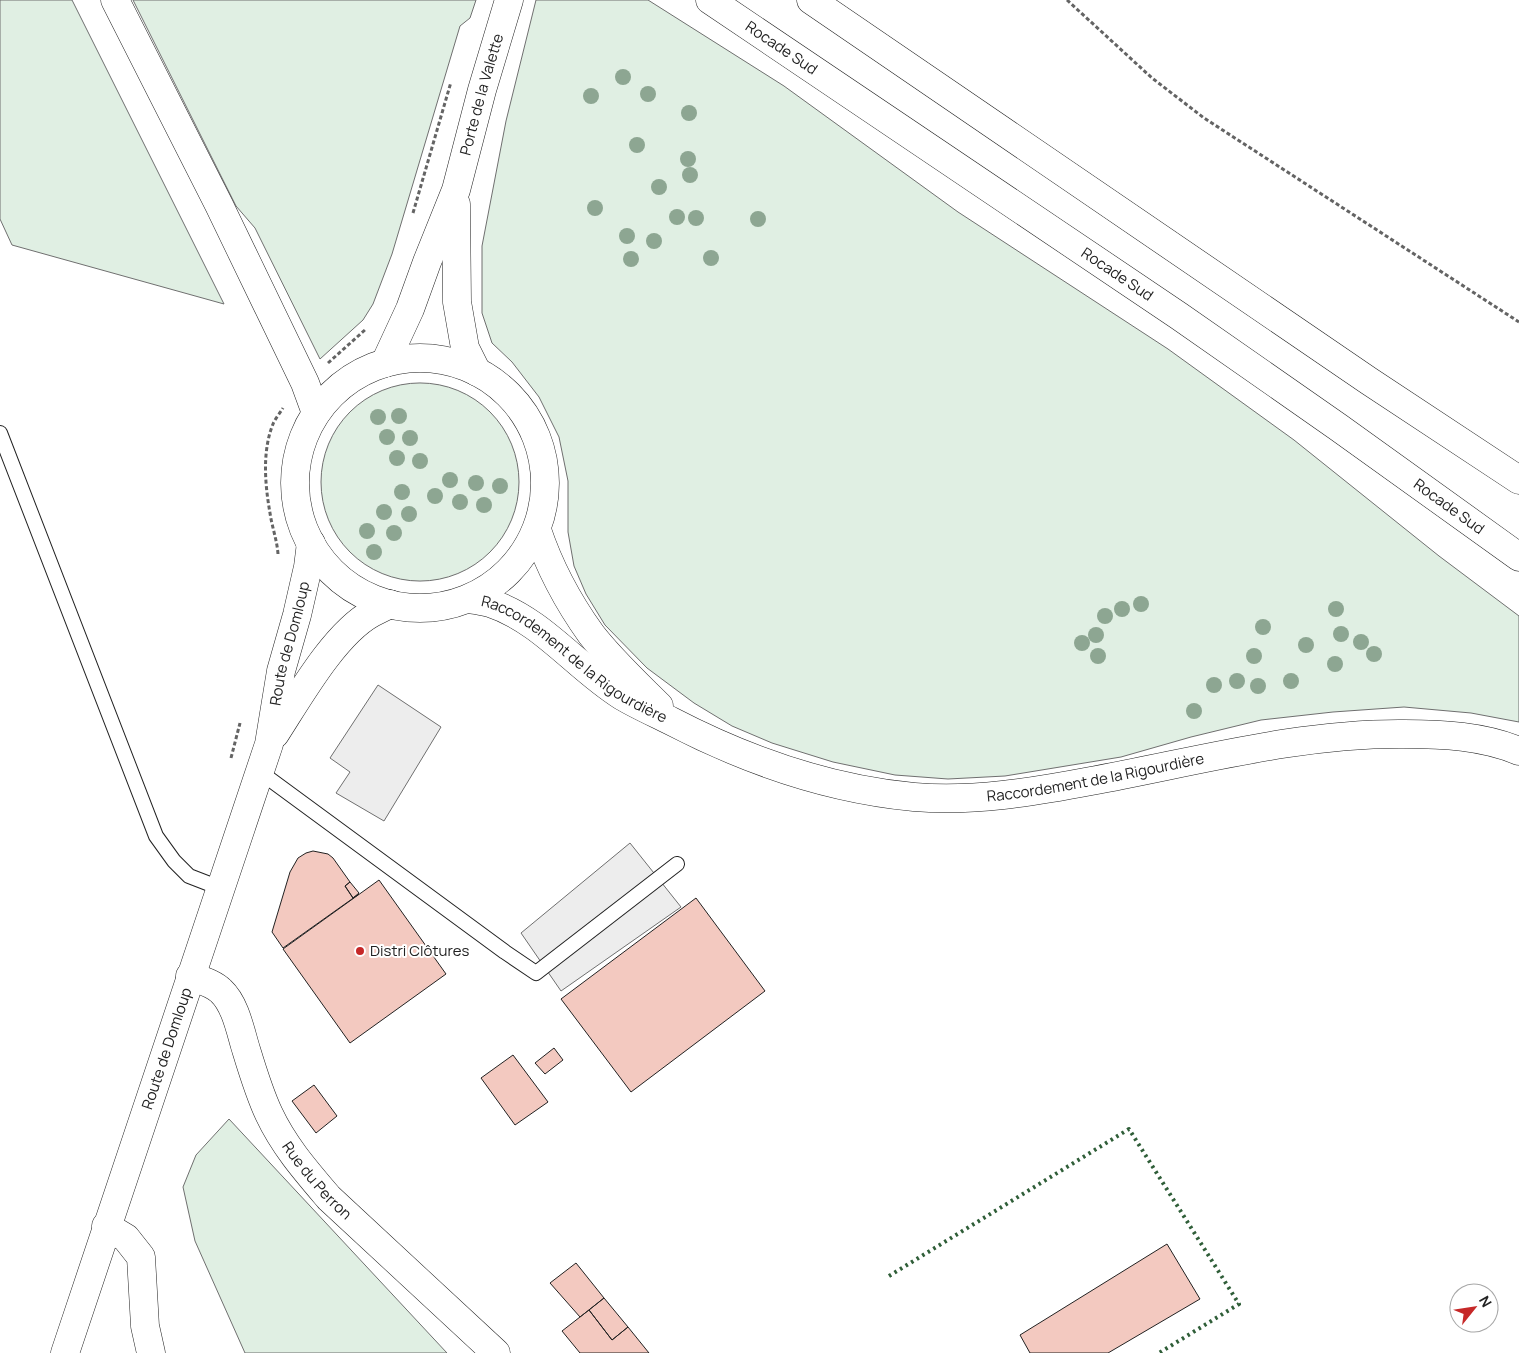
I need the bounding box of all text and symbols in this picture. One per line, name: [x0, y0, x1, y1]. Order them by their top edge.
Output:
street label: Rocade Sud: [741, 16, 822, 79]
street label: Porte de la Valette: [454, 31, 508, 157]
street label: Rocade Sud: [1077, 242, 1158, 306]
street label: Rocade Sud: [1410, 474, 1489, 539]
street label: Route de Domloup: [264, 579, 314, 707]
street label: Raccordement de la Rigourdière: [479, 590, 671, 728]
street label: Raccordement de la Rigourdière: [986, 748, 1206, 807]
place label: Distri Clôtures: [370, 940, 469, 961]
marker: Distri Clôtures: [354, 945, 366, 957]
street label: Route de Domloup: [136, 985, 197, 1112]
street label: Rue du Perron: [277, 1137, 357, 1224]
north arrow: [1449, 1283, 1499, 1333]
text: N: [1475, 1292, 1496, 1310]

